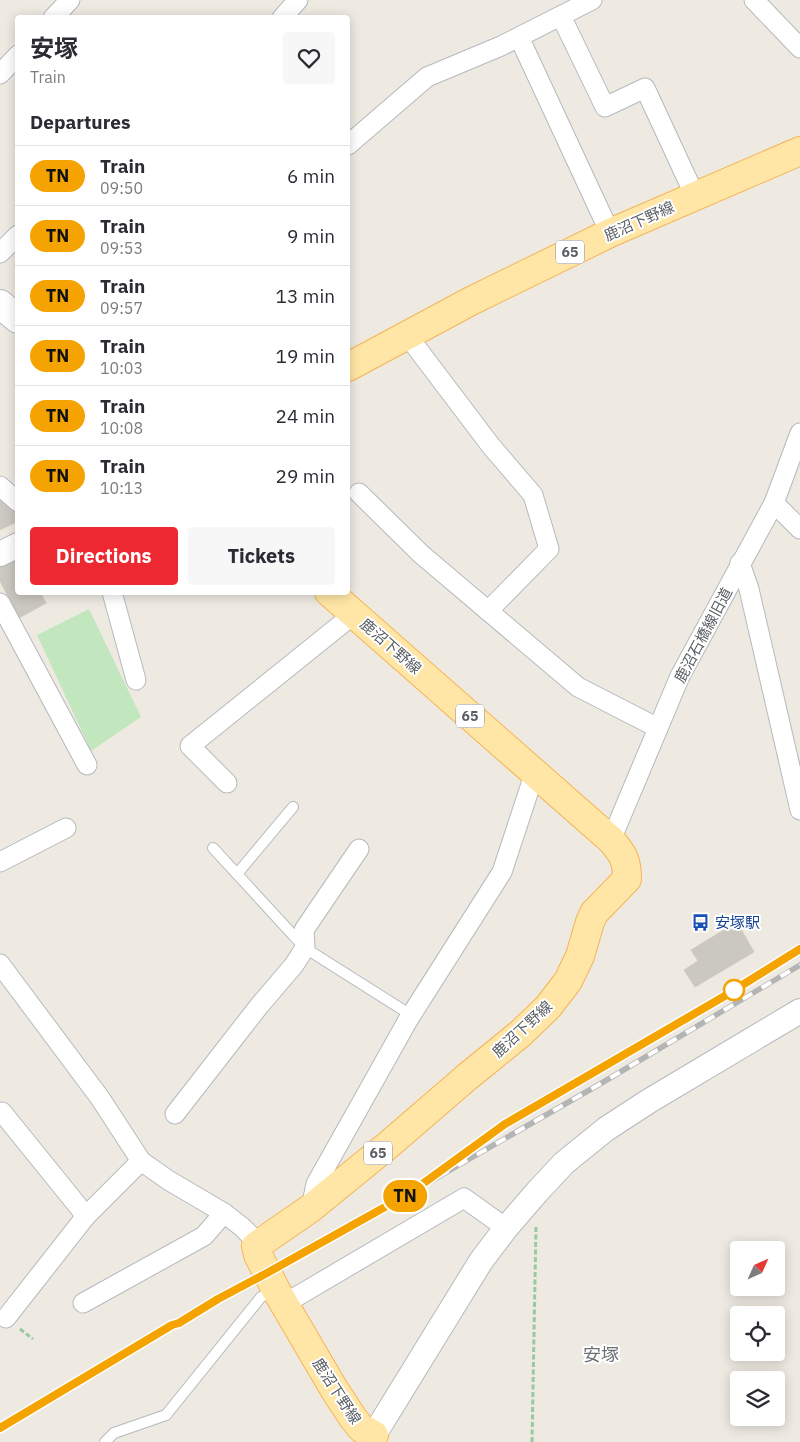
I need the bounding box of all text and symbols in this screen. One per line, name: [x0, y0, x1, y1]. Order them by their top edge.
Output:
text: 安塚: [30, 32, 78, 64]
button: heart: [283, 32, 335, 84]
text: Train: [30, 67, 66, 87]
text: Departures: [30, 110, 130, 134]
text: Train: [100, 154, 145, 178]
text: TN: [46, 164, 69, 187]
text: 6 min: [287, 164, 335, 188]
text: 09:50: [100, 178, 143, 198]
street label: 鹿沼下野線: [601, 197, 677, 245]
text: Train: [100, 214, 145, 238]
text: TN: [46, 224, 69, 247]
text: 9 min: [287, 224, 335, 248]
text: 09:53: [100, 238, 143, 258]
road number: 65: [556, 240, 584, 264]
text: Train: [100, 274, 145, 298]
text: TN: [46, 284, 69, 307]
text: 13 min: [276, 284, 335, 308]
text: 09:57: [100, 298, 143, 318]
text: Train: [100, 334, 145, 358]
text: TN: [46, 344, 69, 367]
text: 19 min: [276, 344, 335, 368]
text: 10:03: [100, 358, 143, 378]
text: Train: [100, 394, 145, 418]
text: TN: [46, 404, 69, 427]
text: 24 min: [276, 404, 335, 428]
text: 10:08: [100, 418, 143, 438]
text: Train: [100, 454, 145, 478]
text: TN: [46, 464, 69, 487]
text: 29 min: [276, 464, 335, 488]
text: 10:13: [100, 478, 143, 498]
button: Directions: [30, 527, 178, 585]
button: Tickets: [188, 527, 335, 585]
street label: 鹿沼石橋線旧道: [670, 584, 736, 686]
street label: 鹿沼下野線: [356, 614, 426, 678]
road number: 65: [456, 704, 484, 728]
bus stop icon: 安塚駅: [691, 912, 711, 932]
place label: 安塚駅: [715, 913, 760, 932]
unlabelled marker: [723, 979, 745, 1001]
street label: 鹿沼下野線: [488, 996, 556, 1062]
road number: 65: [364, 1142, 392, 1164]
line badge: TN: [382, 1180, 428, 1212]
text: TN: [393, 1184, 417, 1207]
north arrow: [730, 1241, 785, 1296]
map controls: [730, 1241, 785, 1426]
button: locate: [730, 1306, 785, 1361]
district label: 安塚: [583, 1343, 619, 1366]
street label: 鹿沼下野線: [309, 1354, 365, 1428]
button: layers: [730, 1371, 785, 1426]

